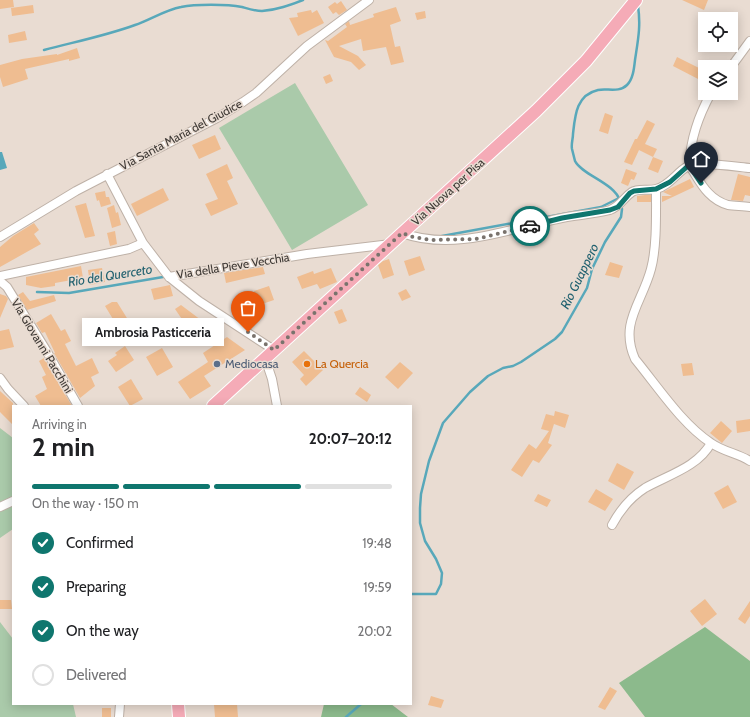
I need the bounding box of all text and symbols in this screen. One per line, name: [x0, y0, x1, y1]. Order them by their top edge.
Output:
map controls: [698, 12, 738, 100]
button: locate: [698, 12, 738, 52]
button: layers: [698, 60, 738, 100]
street label: Via Santa Maria del Giudice: [117, 96, 245, 173]
pin: [684, 142, 718, 183]
icon: home: [690, 148, 712, 170]
street label: Via Nuova per Pisa: [408, 155, 488, 229]
courier: [510, 206, 550, 246]
icon: car: [519, 215, 541, 237]
water label: Rio Guappero: [556, 240, 602, 311]
street label: Via della Pieve Vecchia: [175, 249, 291, 282]
water label: Rio del Querceto: [67, 260, 154, 290]
pin: [231, 291, 265, 332]
street label: Via Giovanni Pacchini: [8, 296, 77, 396]
icon: bag: [237, 297, 259, 319]
callout: Ambrosia Pasticceria: [82, 318, 224, 346]
text: Ambrosia Pasticceria: [95, 324, 211, 340]
place label: Mediocasa: [225, 356, 279, 371]
place label: La Quercia: [315, 356, 369, 371]
marker: Mediocasa: [212, 359, 222, 369]
marker: La Quercia: [302, 359, 312, 369]
text: Arriving in: [32, 416, 87, 432]
text: 20:07–20:12: [309, 430, 392, 448]
text: 2 min: [32, 431, 95, 463]
text: On the way · 150 m: [32, 495, 139, 511]
icon: check: [32, 532, 54, 554]
text: Confirmed: [66, 534, 134, 552]
text: 19:48: [362, 535, 392, 551]
icon: check: [32, 576, 54, 598]
text: Preparing: [66, 578, 126, 596]
text: 19:59: [363, 579, 392, 595]
icon: check: [32, 620, 54, 642]
text: On the way: [66, 622, 139, 640]
text: 20:02: [358, 623, 392, 639]
text: Delivered: [66, 666, 127, 684]

